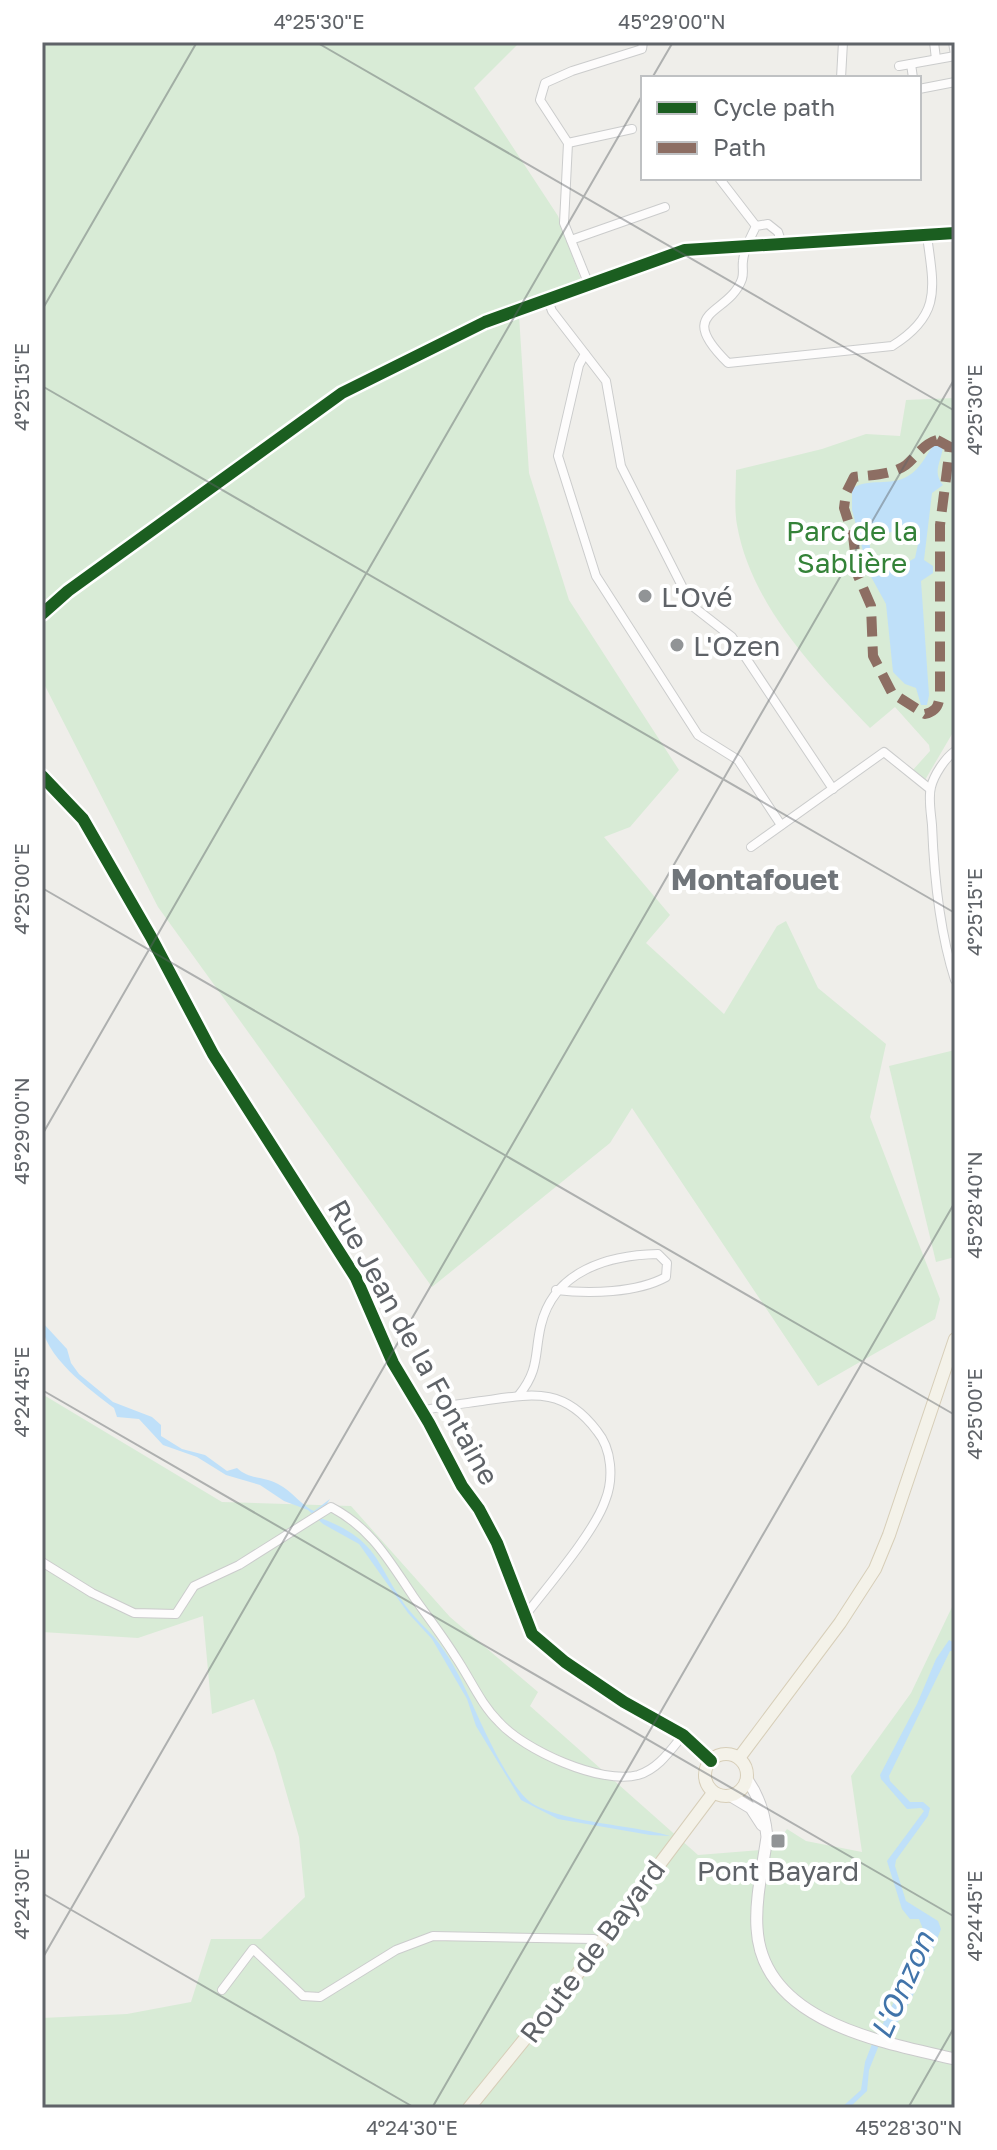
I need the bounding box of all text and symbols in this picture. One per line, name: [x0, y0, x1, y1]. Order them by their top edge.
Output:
text: 4°25'30"E: [274, 9, 364, 33]
text: 45°29'00"N: [618, 9, 726, 33]
legend: [641, 76, 921, 180]
text: Cycle path: [713, 92, 835, 121]
text: Path: [713, 132, 766, 161]
text: 4°25'15"E: [9, 343, 33, 431]
text: 4°25'30"E: [962, 365, 986, 455]
park label: Parc de la Sablière: [786, 514, 918, 579]
place label: L'Ové: [661, 580, 732, 613]
marker: L'Ové: [636, 587, 654, 605]
place label: L'Ozen: [693, 629, 781, 662]
marker: L'Ozen: [668, 636, 686, 654]
text: 4°25'00"E: [9, 843, 33, 935]
district label: Montafouet: [671, 861, 839, 897]
text: 4°25'15"E: [962, 868, 986, 956]
text: 45°29'00"N: [9, 1077, 33, 1185]
text: 45°28'40"N: [962, 1151, 986, 1259]
street label: Rue Jean de la Fontaine: [322, 1194, 506, 1490]
text: 4°24'45"E: [9, 1347, 33, 1438]
text: 4°25'00"E: [962, 1368, 986, 1460]
marker: Pont Bayard: [769, 1832, 787, 1850]
text: 4°24'30"E: [9, 1848, 33, 1940]
street label: Route de Bayard: [513, 1853, 671, 2049]
place label: Pont Bayard: [697, 1854, 859, 1887]
text: 4°24'45"E: [962, 1871, 986, 1962]
water label: L'Onzon: [863, 1925, 942, 2044]
text: 4°24'30"E: [366, 2115, 458, 2139]
text: 45°28'30"N: [856, 2115, 962, 2139]

